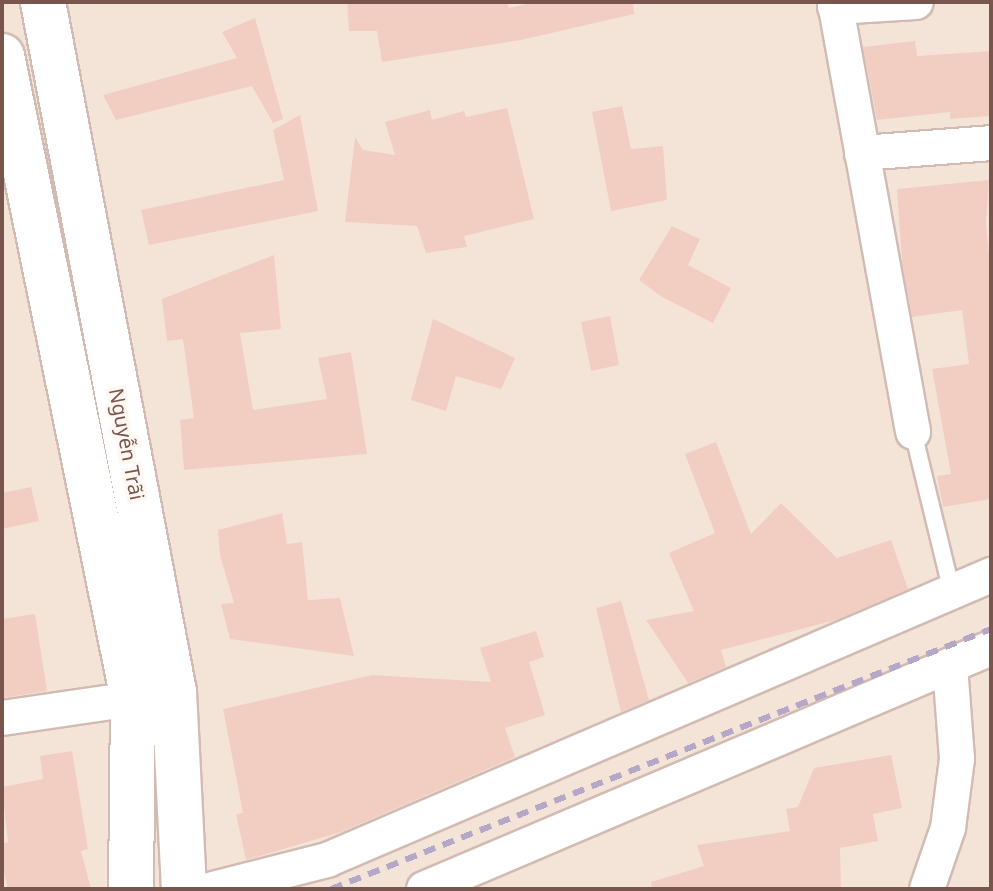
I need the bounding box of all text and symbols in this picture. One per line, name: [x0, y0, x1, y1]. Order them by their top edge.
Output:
street label: Nguyễn Trãi: [104, 386, 150, 502]

